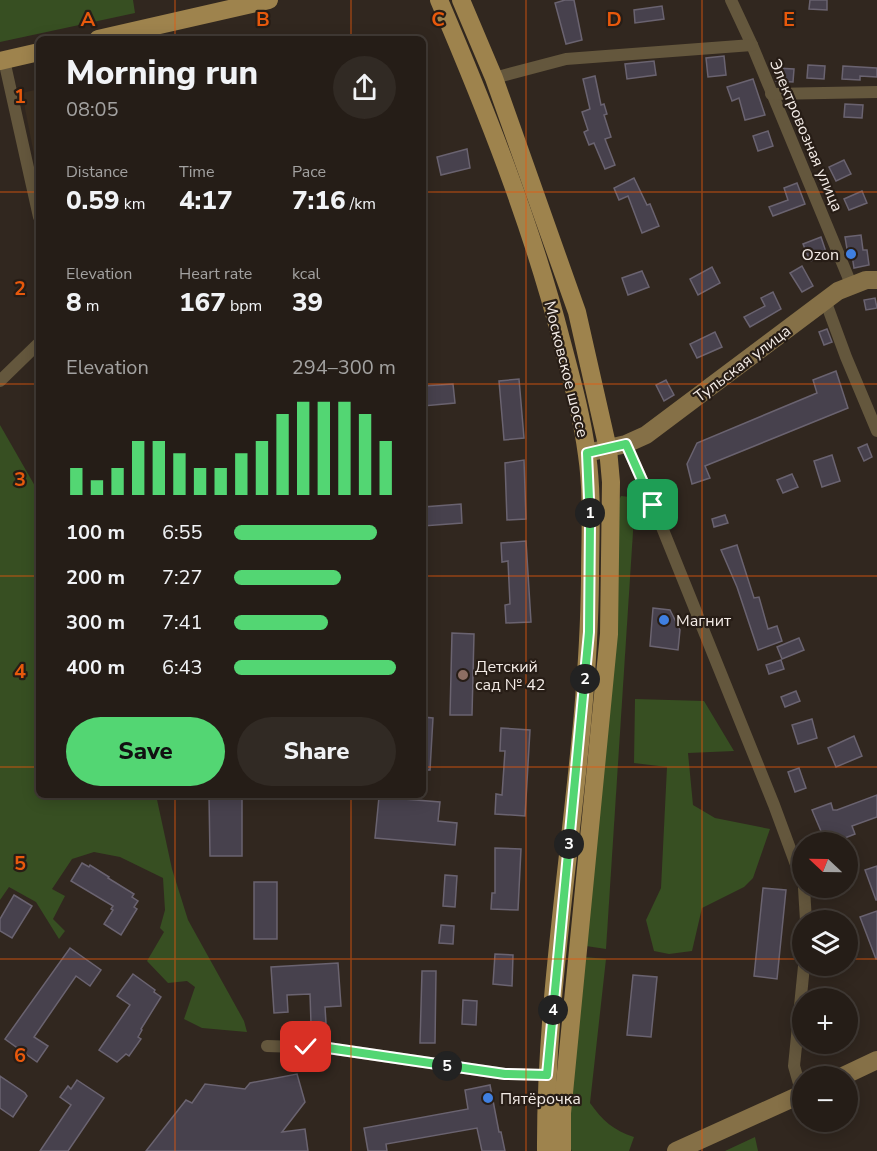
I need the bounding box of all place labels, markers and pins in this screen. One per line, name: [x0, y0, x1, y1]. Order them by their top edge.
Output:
place label: Ozon: [801, 244, 839, 266]
marker: Ozon: [844, 247, 858, 261]
pin: [627, 479, 678, 530]
pin: 1: [575, 498, 605, 528]
place label: Магнит: [676, 610, 732, 632]
marker: Магнит: [657, 613, 671, 627]
place label: Детский сад № 42: [475, 656, 545, 696]
pin: 2: [570, 664, 600, 694]
marker: Детский сад № 42: [456, 668, 470, 682]
pin: 3: [554, 829, 584, 859]
pin: 4: [538, 995, 568, 1025]
pin: [280, 1021, 331, 1072]
pin: 5: [432, 1051, 462, 1081]
place label: Пятёрочка: [500, 1088, 581, 1110]
marker: Пятёрочка: [481, 1091, 495, 1105]

